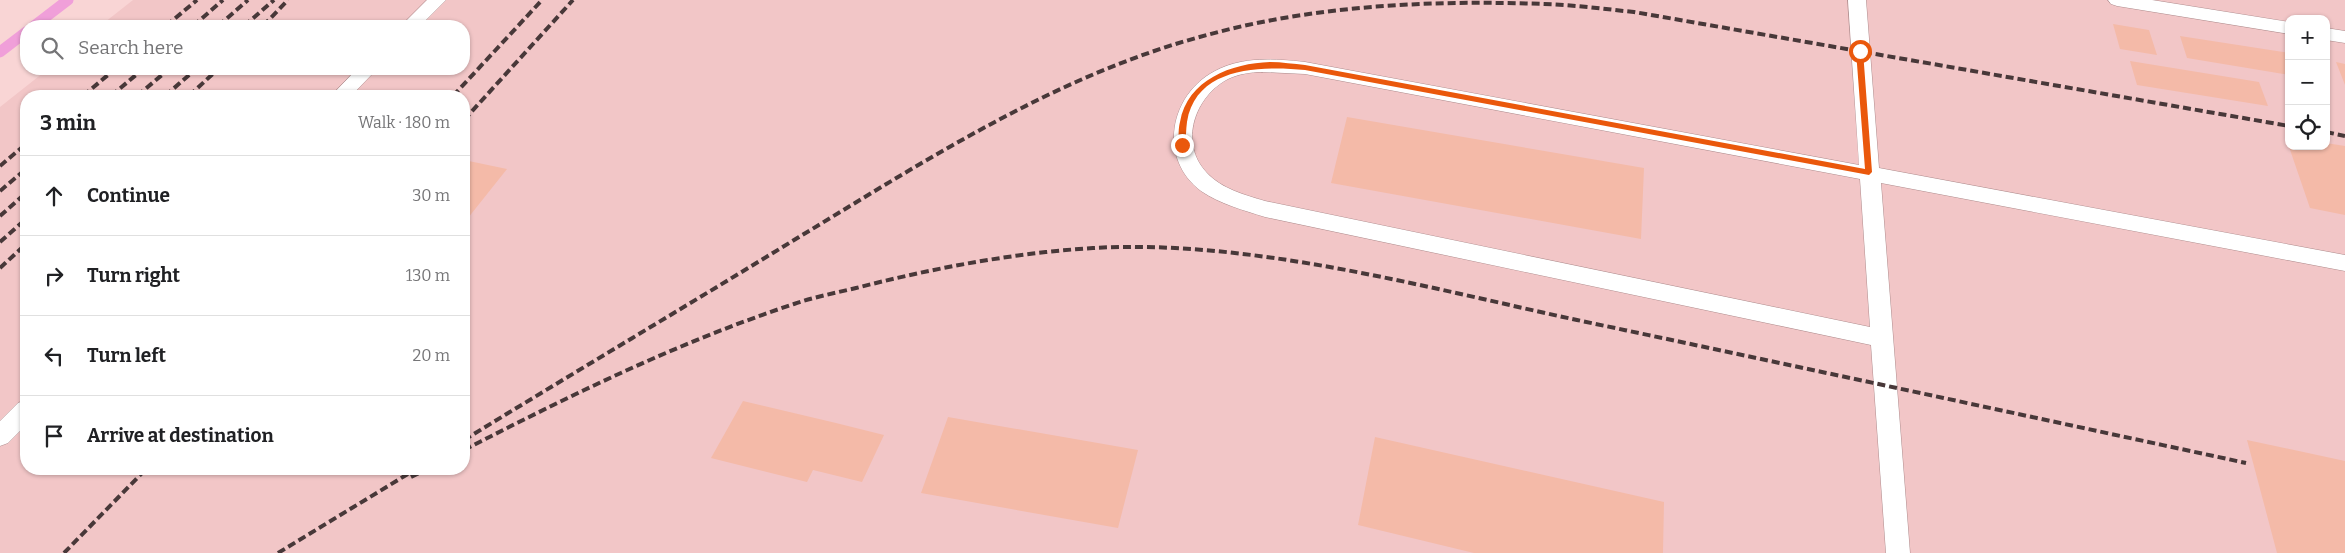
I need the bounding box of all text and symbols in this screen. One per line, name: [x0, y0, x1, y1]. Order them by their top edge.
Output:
map controls: [2285, 15, 2330, 150]
button: +: [2285, 15, 2330, 60]
search box: [20, 20, 470, 75]
icon: search: [38, 34, 66, 62]
text: Search here: [78, 36, 183, 59]
route start: [1849, 40, 1872, 63]
button: −: [2285, 60, 2330, 105]
button: locate: [2285, 105, 2330, 150]
text: 3 min: [40, 110, 96, 136]
text: Walk · 180 m: [358, 113, 450, 132]
route end: [1171, 134, 1194, 157]
icon: ahead: [40, 182, 68, 210]
text: Continue: [87, 184, 170, 207]
text: 30 m: [412, 186, 450, 205]
icon: right: [40, 262, 68, 290]
text: Turn right: [87, 264, 180, 287]
text: 130 m: [406, 266, 450, 285]
icon: left: [40, 342, 68, 370]
text: Turn left: [87, 344, 166, 367]
text: 20 m: [413, 346, 450, 365]
icon: arrive: [40, 422, 68, 450]
text: Arrive at destination: [87, 424, 274, 447]

